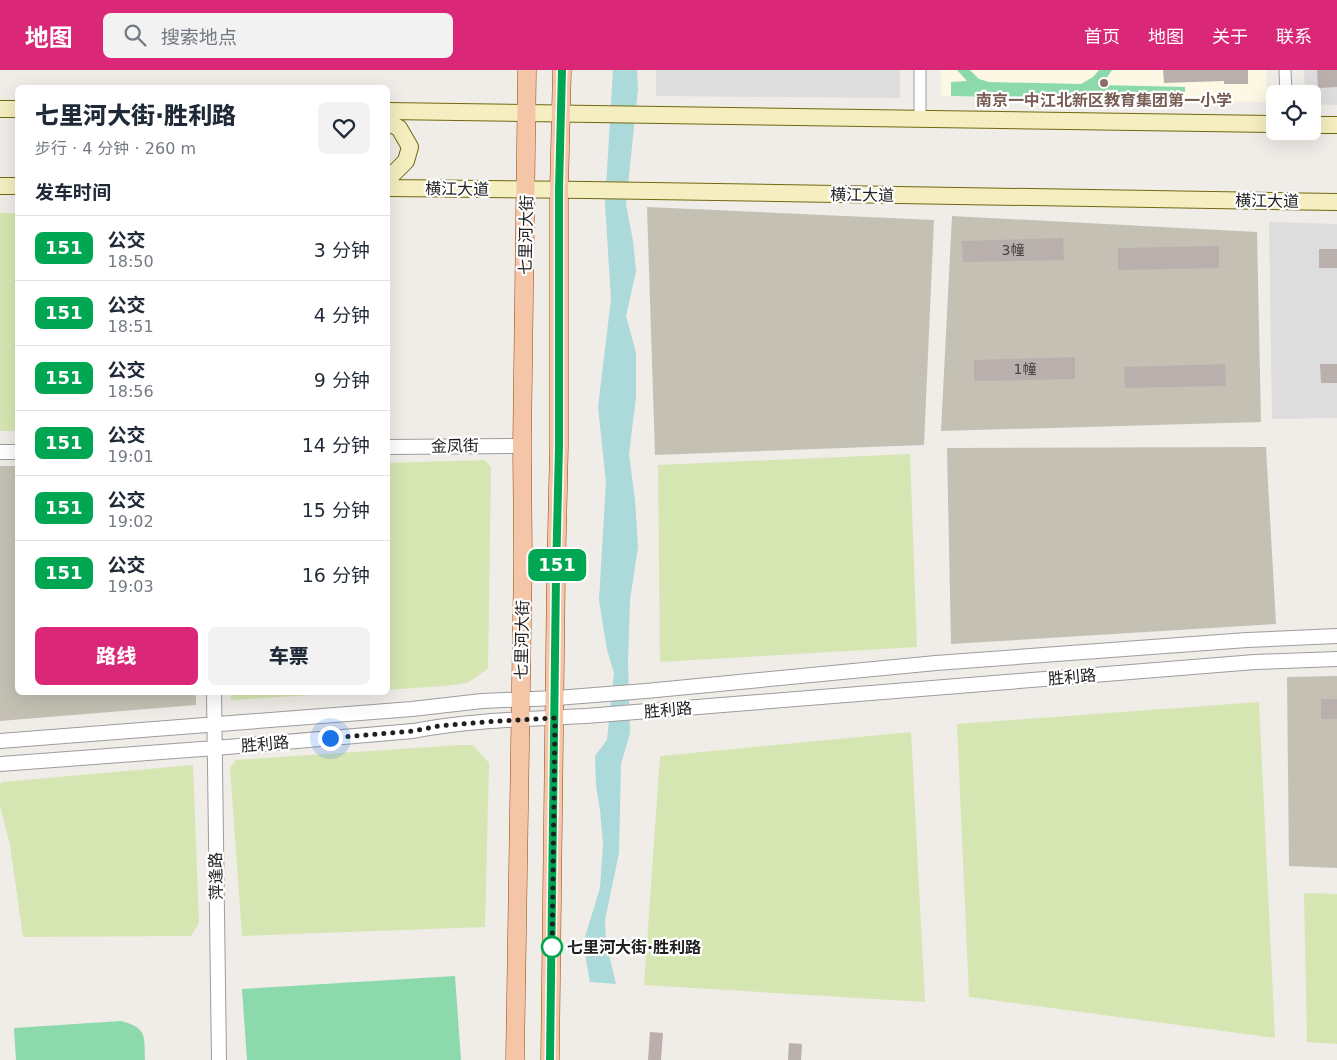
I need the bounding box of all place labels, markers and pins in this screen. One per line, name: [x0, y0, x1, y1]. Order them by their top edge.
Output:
marker: 南京一中江北新区教育集团第一小学: [1098, 77, 1110, 89]
place label: 南京一中江北新区教育集团第一小学: [976, 91, 1232, 110]
marker: 七里河大街·胜利路: [541, 936, 563, 958]
place label: 七里河大街·胜利路: [567, 938, 701, 957]

